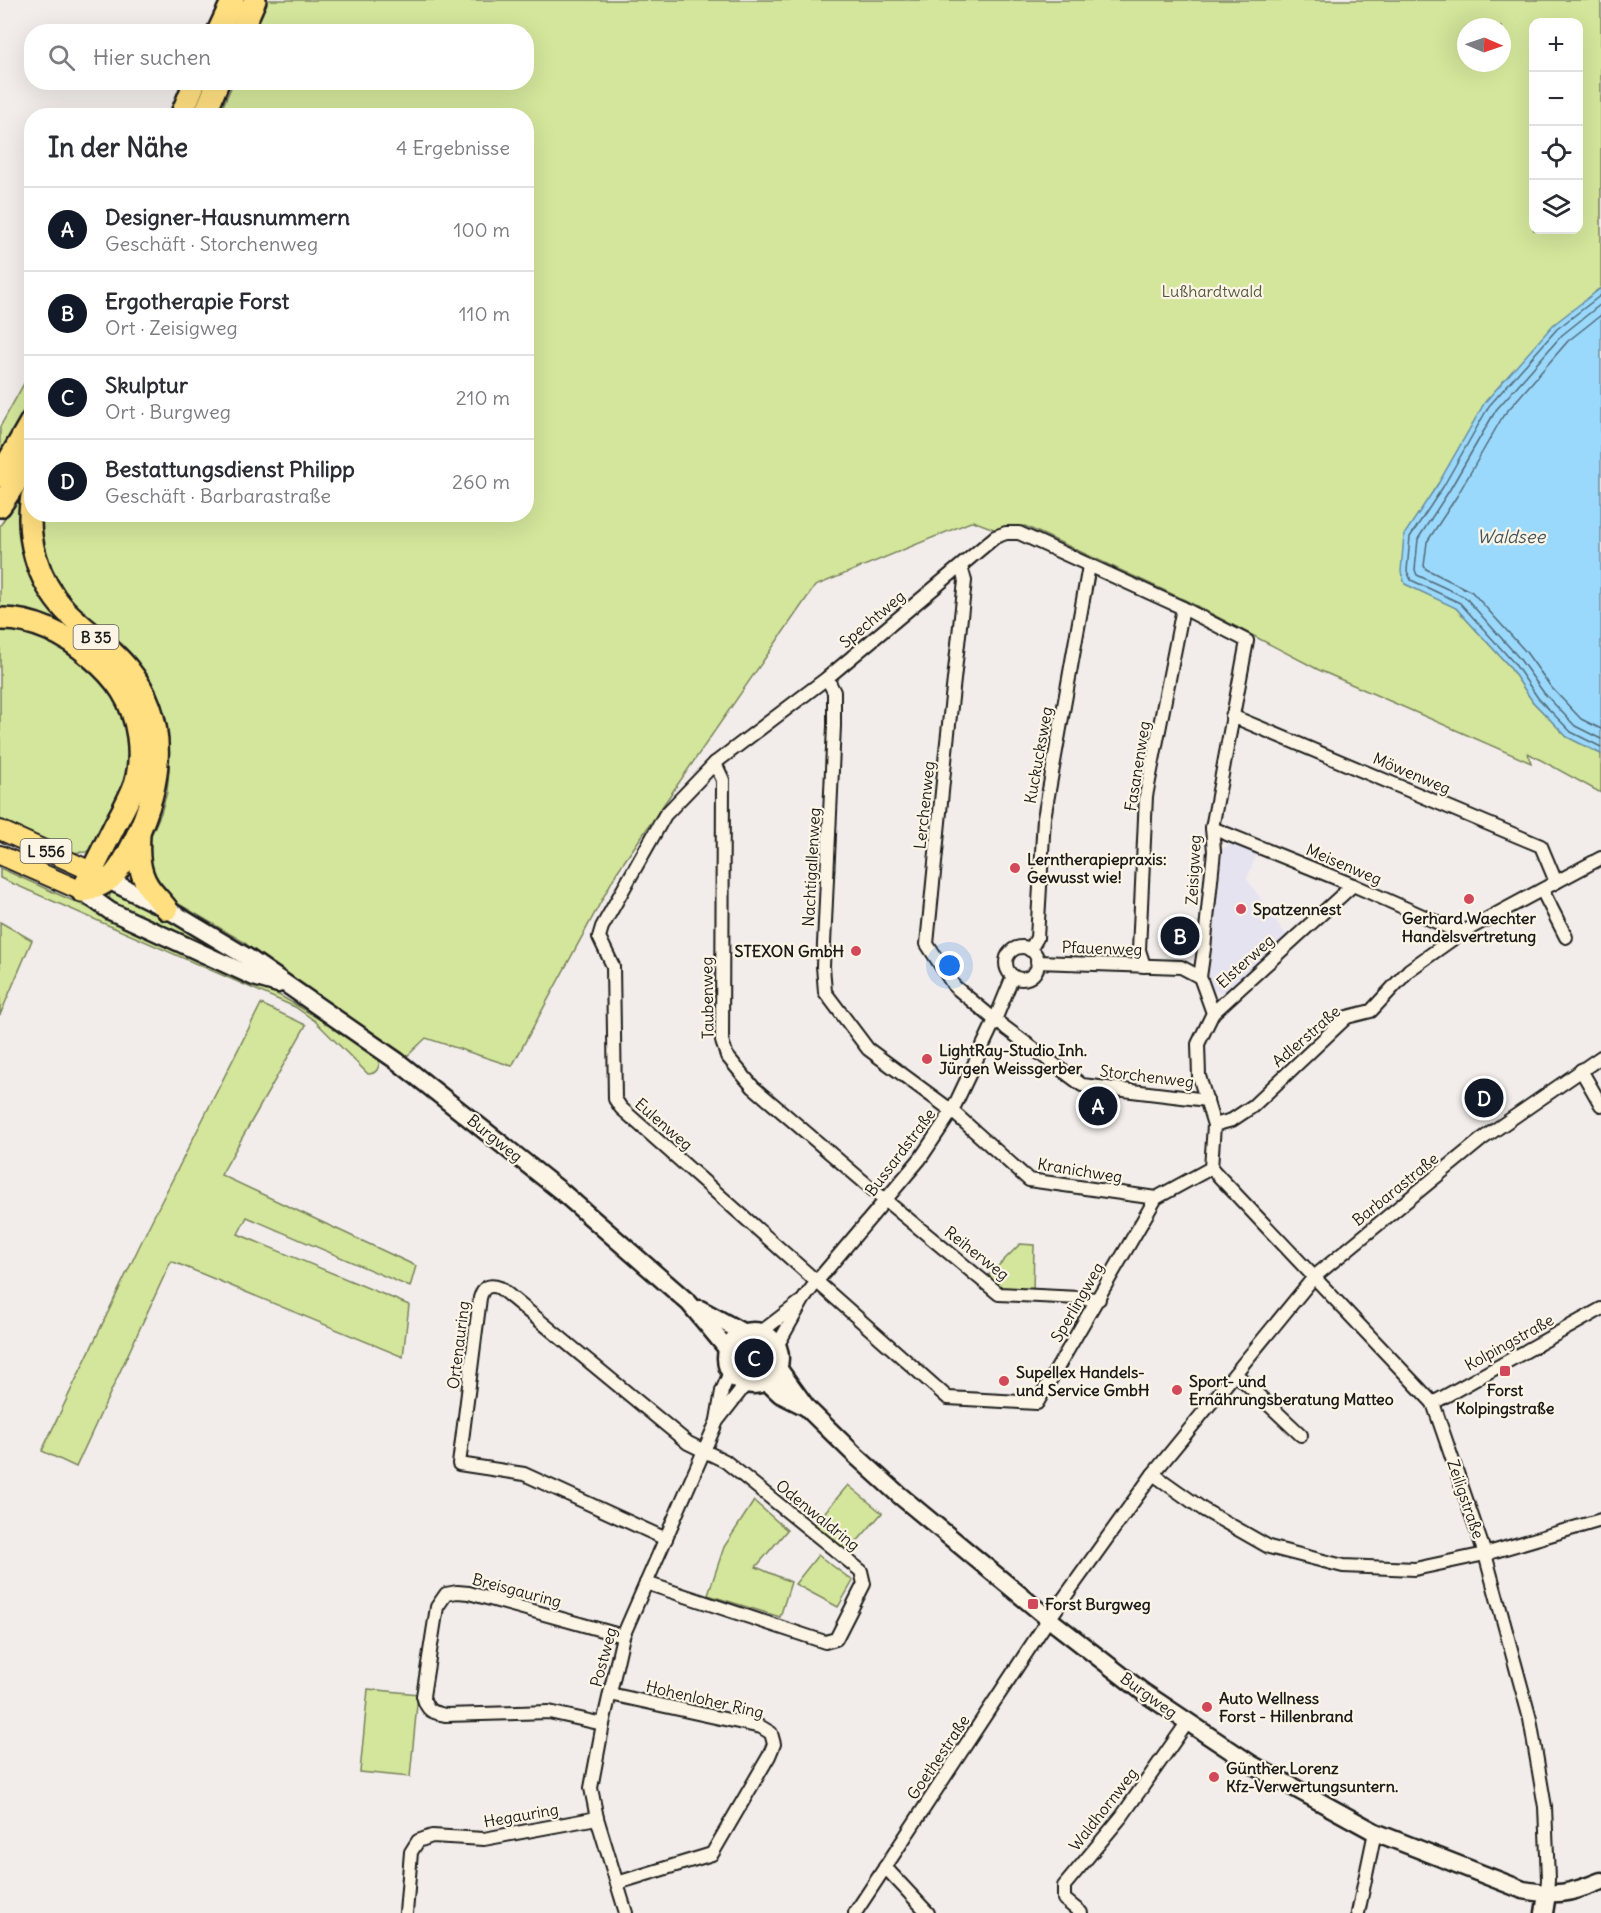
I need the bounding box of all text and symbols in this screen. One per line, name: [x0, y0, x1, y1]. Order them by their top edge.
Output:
north arrow: [1457, 18, 1511, 72]
map controls: [1529, 18, 1583, 234]
button: +: [1529, 18, 1583, 72]
search box: [24, 24, 534, 90]
icon: search: [45, 41, 78, 74]
text: Hier suchen: [93, 43, 211, 71]
button: −: [1529, 72, 1583, 126]
button: locate: [1529, 126, 1583, 180]
text: In der Nähe: [48, 131, 188, 164]
text: 4 Ergebnisse: [396, 135, 510, 160]
button: layers: [1529, 180, 1583, 234]
text: Designer-Hausnummern: [105, 203, 350, 231]
text: A: [61, 217, 74, 242]
text: 100 m: [453, 217, 510, 242]
text: Geschäft · Storchenweg: [105, 231, 318, 256]
park label: Lußhardtwald: [1162, 281, 1262, 301]
text: Ergotherapie Forst: [105, 287, 289, 315]
text: B: [61, 301, 74, 326]
text: 110 m: [459, 301, 510, 326]
text: Ort · Zeisigweg: [105, 315, 238, 340]
text: Skulptur: [105, 371, 188, 399]
text: C: [61, 385, 74, 410]
text: 210 m: [456, 385, 510, 410]
text: Ort · Burgweg: [105, 399, 231, 424]
text: Bestattungsdienst Philipp: [105, 455, 355, 483]
text: D: [60, 469, 75, 494]
text: 260 m: [452, 469, 510, 494]
text: Geschäft · Barbarastraße: [105, 483, 331, 508]
water label: Waldsee: [1477, 525, 1546, 548]
street label: Spechtweg: [835, 586, 909, 652]
road number: B 35: [74, 625, 118, 649]
street label: Kuckucksweg: [1020, 705, 1056, 805]
street label: Fasanenweg: [1120, 719, 1154, 813]
street label: Möwenweg: [1370, 748, 1454, 798]
street label: Lerchenweg: [909, 760, 939, 850]
street label: Nachtigallenweg: [798, 807, 824, 927]
street label: Zeisigweg: [1181, 834, 1205, 906]
road number: L 556: [20, 839, 72, 863]
street label: Meisenweg: [1303, 839, 1385, 889]
place label: Lerntherapiepraxis: Gewusst wie!: [1027, 849, 1167, 887]
marker: Lerntherapiepraxis: Gewusst wie!: [1008, 861, 1022, 875]
marker: Gerhard Waechter Handelsvertretung: [1462, 892, 1476, 906]
place label: Spatzennest: [1253, 899, 1342, 920]
marker: Spatzennest: [1234, 902, 1248, 916]
place label: Gerhard Waechter Handelsvertretung: [1402, 908, 1536, 947]
pin: B: [1160, 914, 1200, 958]
street label: Elsterweg: [1212, 930, 1278, 992]
street label: Pfauenweg: [1061, 937, 1143, 959]
place label: STEXON GmbH: [735, 941, 844, 961]
marker: STEXON GmbH: [849, 944, 863, 958]
your location: [935, 951, 964, 980]
street label: Taubenweg: [696, 957, 718, 1039]
street label: Adlerstraße: [1268, 1001, 1344, 1071]
place label: LightRay-Studio Inh. Jürgen Weissgerber: [939, 1040, 1087, 1079]
marker: LightRay-Studio Inh. Jürgen Weissgerber: [920, 1052, 934, 1066]
street label: Storchenweg: [1099, 1060, 1195, 1092]
pin: D: [1464, 1076, 1504, 1120]
pin: A: [1078, 1084, 1118, 1128]
street label: Eulenweg: [631, 1094, 697, 1154]
street label: Bussardstraße: [860, 1104, 940, 1200]
street label: Burgweg: [463, 1110, 527, 1166]
street label: Barbarastraße: [1348, 1148, 1442, 1230]
street label: Kranichweg: [1036, 1153, 1124, 1187]
street label: Reiherweg: [941, 1222, 1013, 1284]
street label: Sperlingweg: [1046, 1259, 1108, 1345]
street label: Ortenauring: [443, 1300, 473, 1390]
street label: Kolpingstraße: [1461, 1309, 1557, 1375]
pin: C: [734, 1336, 774, 1380]
place label: Supellex Handels- und Service GmbH: [1016, 1362, 1150, 1400]
marker: Forst Kolpingstraße: [1498, 1364, 1512, 1378]
place label: Sport- und Ernährungsberatung Matteo: [1189, 1371, 1394, 1410]
marker: Supellex Handels- und Service GmbH: [997, 1374, 1011, 1388]
place label: Forst Kolpingstraße: [1456, 1380, 1555, 1419]
marker: Sport- und Ernährungsberatung Matteo: [1170, 1383, 1184, 1397]
street label: Zeiligstraße: [1443, 1457, 1489, 1541]
street label: Odenwaldring: [772, 1475, 864, 1555]
street label: Breisgauring: [470, 1568, 564, 1612]
place label: Forst Burgweg: [1045, 1594, 1151, 1615]
marker: Forst Burgweg: [1026, 1597, 1040, 1611]
street label: Postweg: [585, 1625, 621, 1689]
street label: Burgweg: [1117, 1668, 1181, 1722]
street label: Hohenloher Ring: [644, 1676, 766, 1722]
place label: Auto Wellness Forst - Hillenbrand: [1219, 1688, 1354, 1726]
marker: Auto Wellness Forst - Hillenbrand: [1200, 1700, 1214, 1714]
street label: Goethestraße: [902, 1711, 974, 1803]
place label: Günther Lorenz Kfz-Verwertungsuntern.: [1226, 1758, 1398, 1797]
street label: Waldhornweg: [1064, 1763, 1142, 1855]
marker: Günther Lorenz Kfz-Verwertungsuntern.: [1207, 1770, 1221, 1784]
street label: Hegauring: [482, 1799, 560, 1831]

